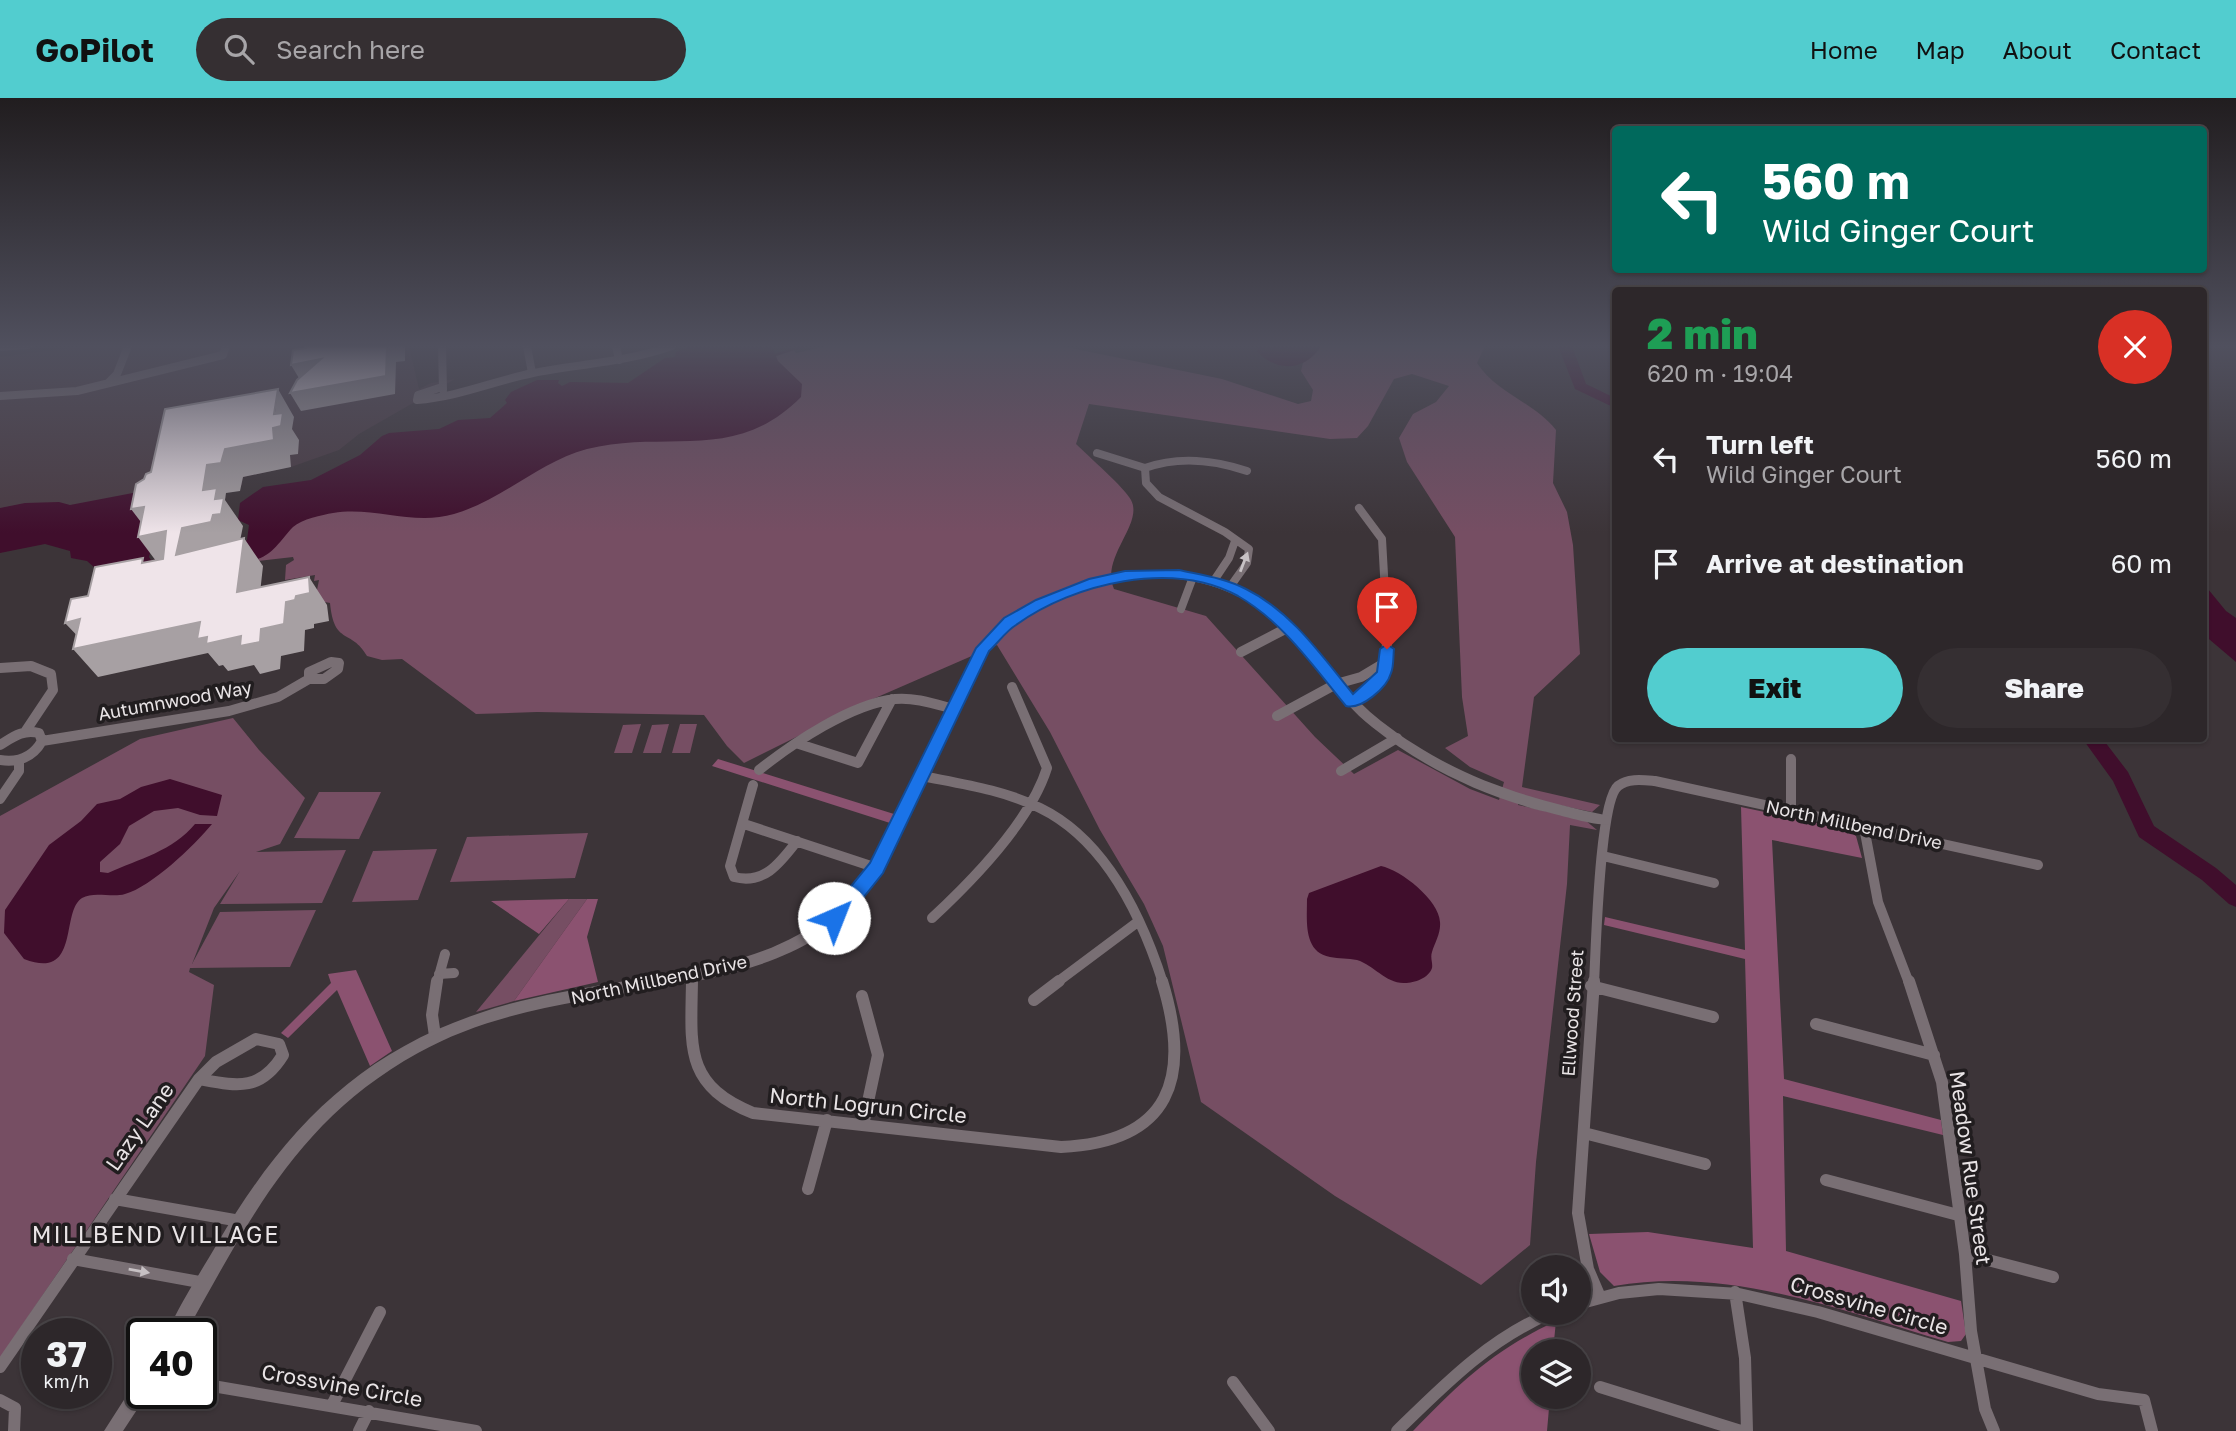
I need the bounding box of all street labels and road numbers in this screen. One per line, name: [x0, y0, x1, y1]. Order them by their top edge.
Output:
street label: Autumnwood Way: [96, 676, 253, 724]
street label: North Millbend Drive: [1764, 795, 1944, 853]
street label: Ellwood Street: [1557, 949, 1587, 1077]
street label: North Millbend Drive: [569, 950, 749, 1008]
street label: Meadow Rue Street: [1944, 1069, 1997, 1267]
street label: Lazy Lane: [100, 1078, 179, 1175]
street label: North Logrun Circle: [768, 1082, 968, 1128]
street label: Crossvine Circle: [1787, 1270, 1951, 1340]
street label: Crossvine Circle: [260, 1358, 425, 1412]

